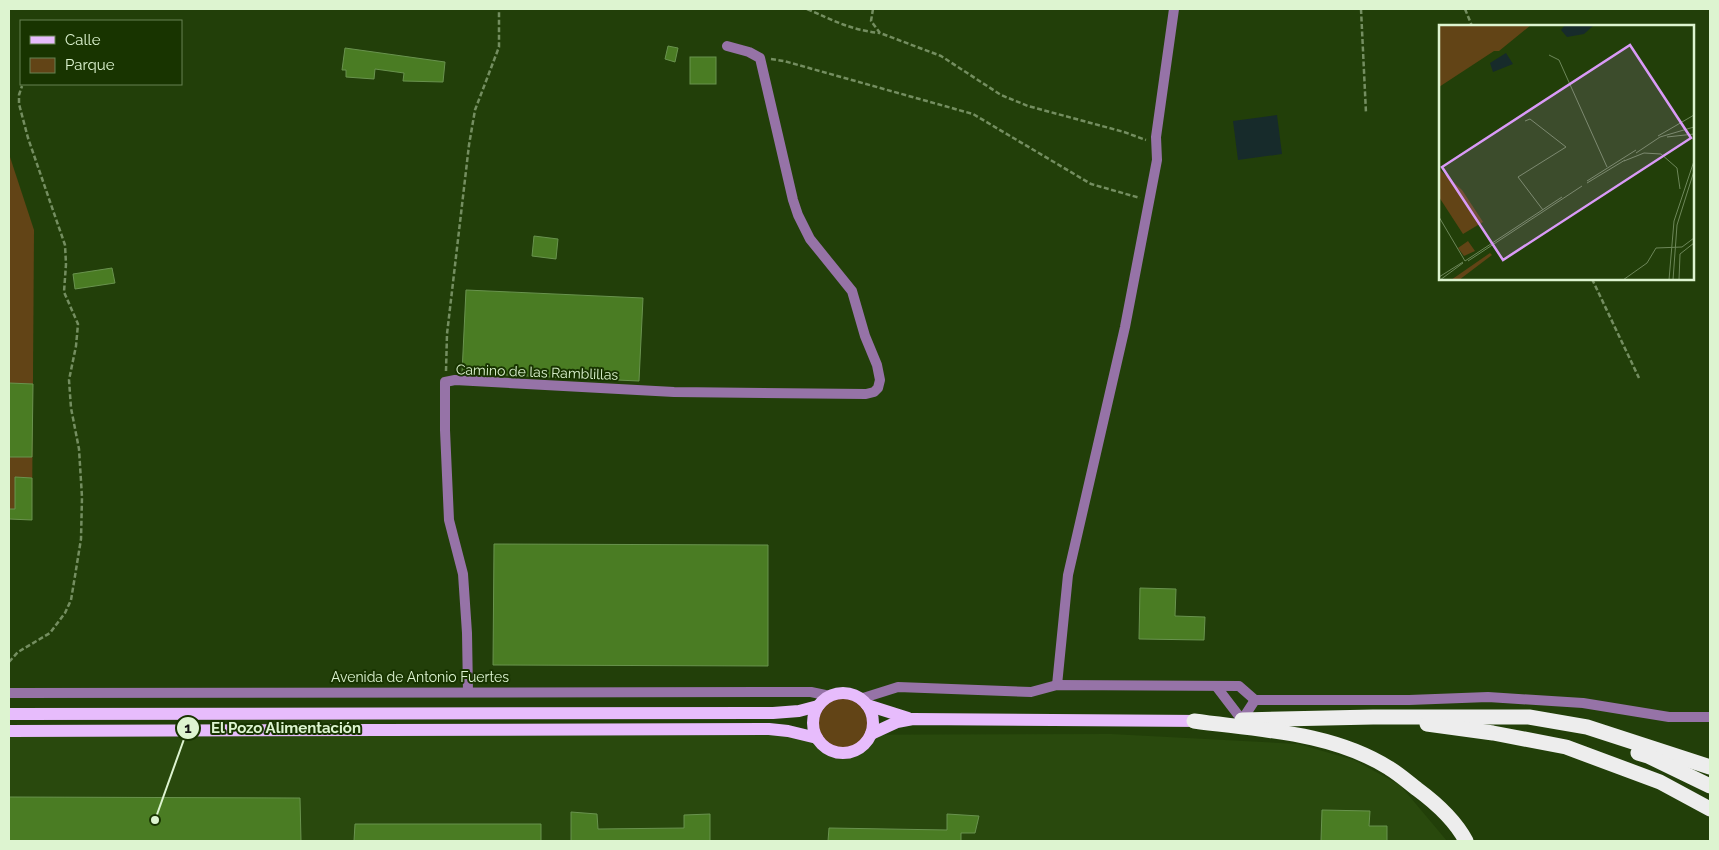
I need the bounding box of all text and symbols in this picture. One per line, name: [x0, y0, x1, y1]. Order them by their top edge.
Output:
legend: [20, 20, 182, 85]
inset map: [1439, 25, 1694, 280]
text: Calle: [65, 31, 101, 49]
text: Parque: [65, 56, 115, 74]
street label: Camino de las Ramblillas: [456, 361, 619, 383]
street label: Avenida de Antonio Fuertes: [331, 669, 509, 685]
callout: El Pozo Alimentación: [175, 713, 371, 743]
text: 1: [184, 719, 192, 737]
text: El Pozo Alimentación: [211, 719, 361, 737]

